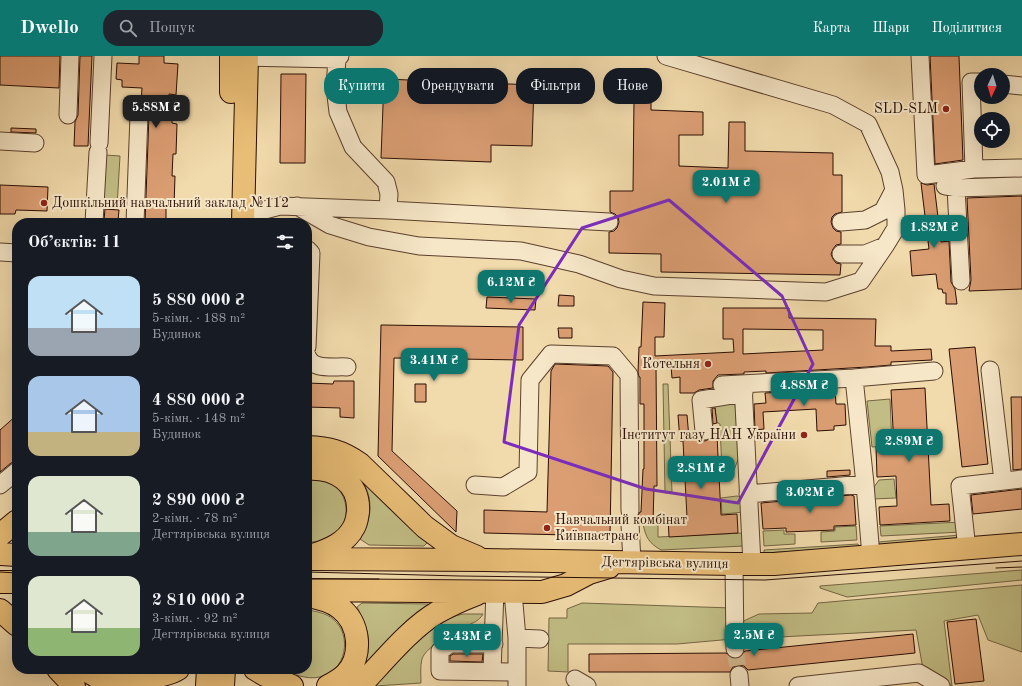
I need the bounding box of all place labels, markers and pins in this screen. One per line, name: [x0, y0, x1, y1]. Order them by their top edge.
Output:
pin: 5.88M ₴: [119, 95, 193, 129]
place label: SLD-SLM: [874, 102, 938, 116]
marker: SLD-SLM: [941, 104, 951, 114]
pin: 2.01M ₴: [689, 170, 763, 204]
place label: Дошкільний навчальний заклад №112: [52, 196, 289, 210]
marker: Дошкільний навчальний заклад №112: [39, 198, 49, 208]
pin: 1.82M ₴: [897, 215, 971, 249]
pin: 6.12M ₴: [474, 270, 548, 304]
pin: 3.41M ₴: [397, 348, 471, 382]
place label: Котельня: [642, 357, 700, 371]
marker: Котельня: [703, 359, 713, 369]
pin: 4.88M ₴: [767, 373, 841, 407]
place label: Інститут газу НАН України: [621, 428, 796, 442]
pin: 2.89M ₴: [872, 429, 946, 463]
marker: Інститут газу НАН України: [799, 430, 809, 440]
pin: 2.81M ₴: [664, 456, 738, 490]
pin: 3.02M ₴: [773, 480, 847, 514]
place label: Навчальний комбінат Київпастранс: [555, 513, 687, 543]
marker: Навчальний комбінат Київпастранс: [542, 523, 552, 533]
pin: 2.5M ₴: [721, 623, 787, 657]
pin: 2.43M ₴: [430, 624, 504, 658]

